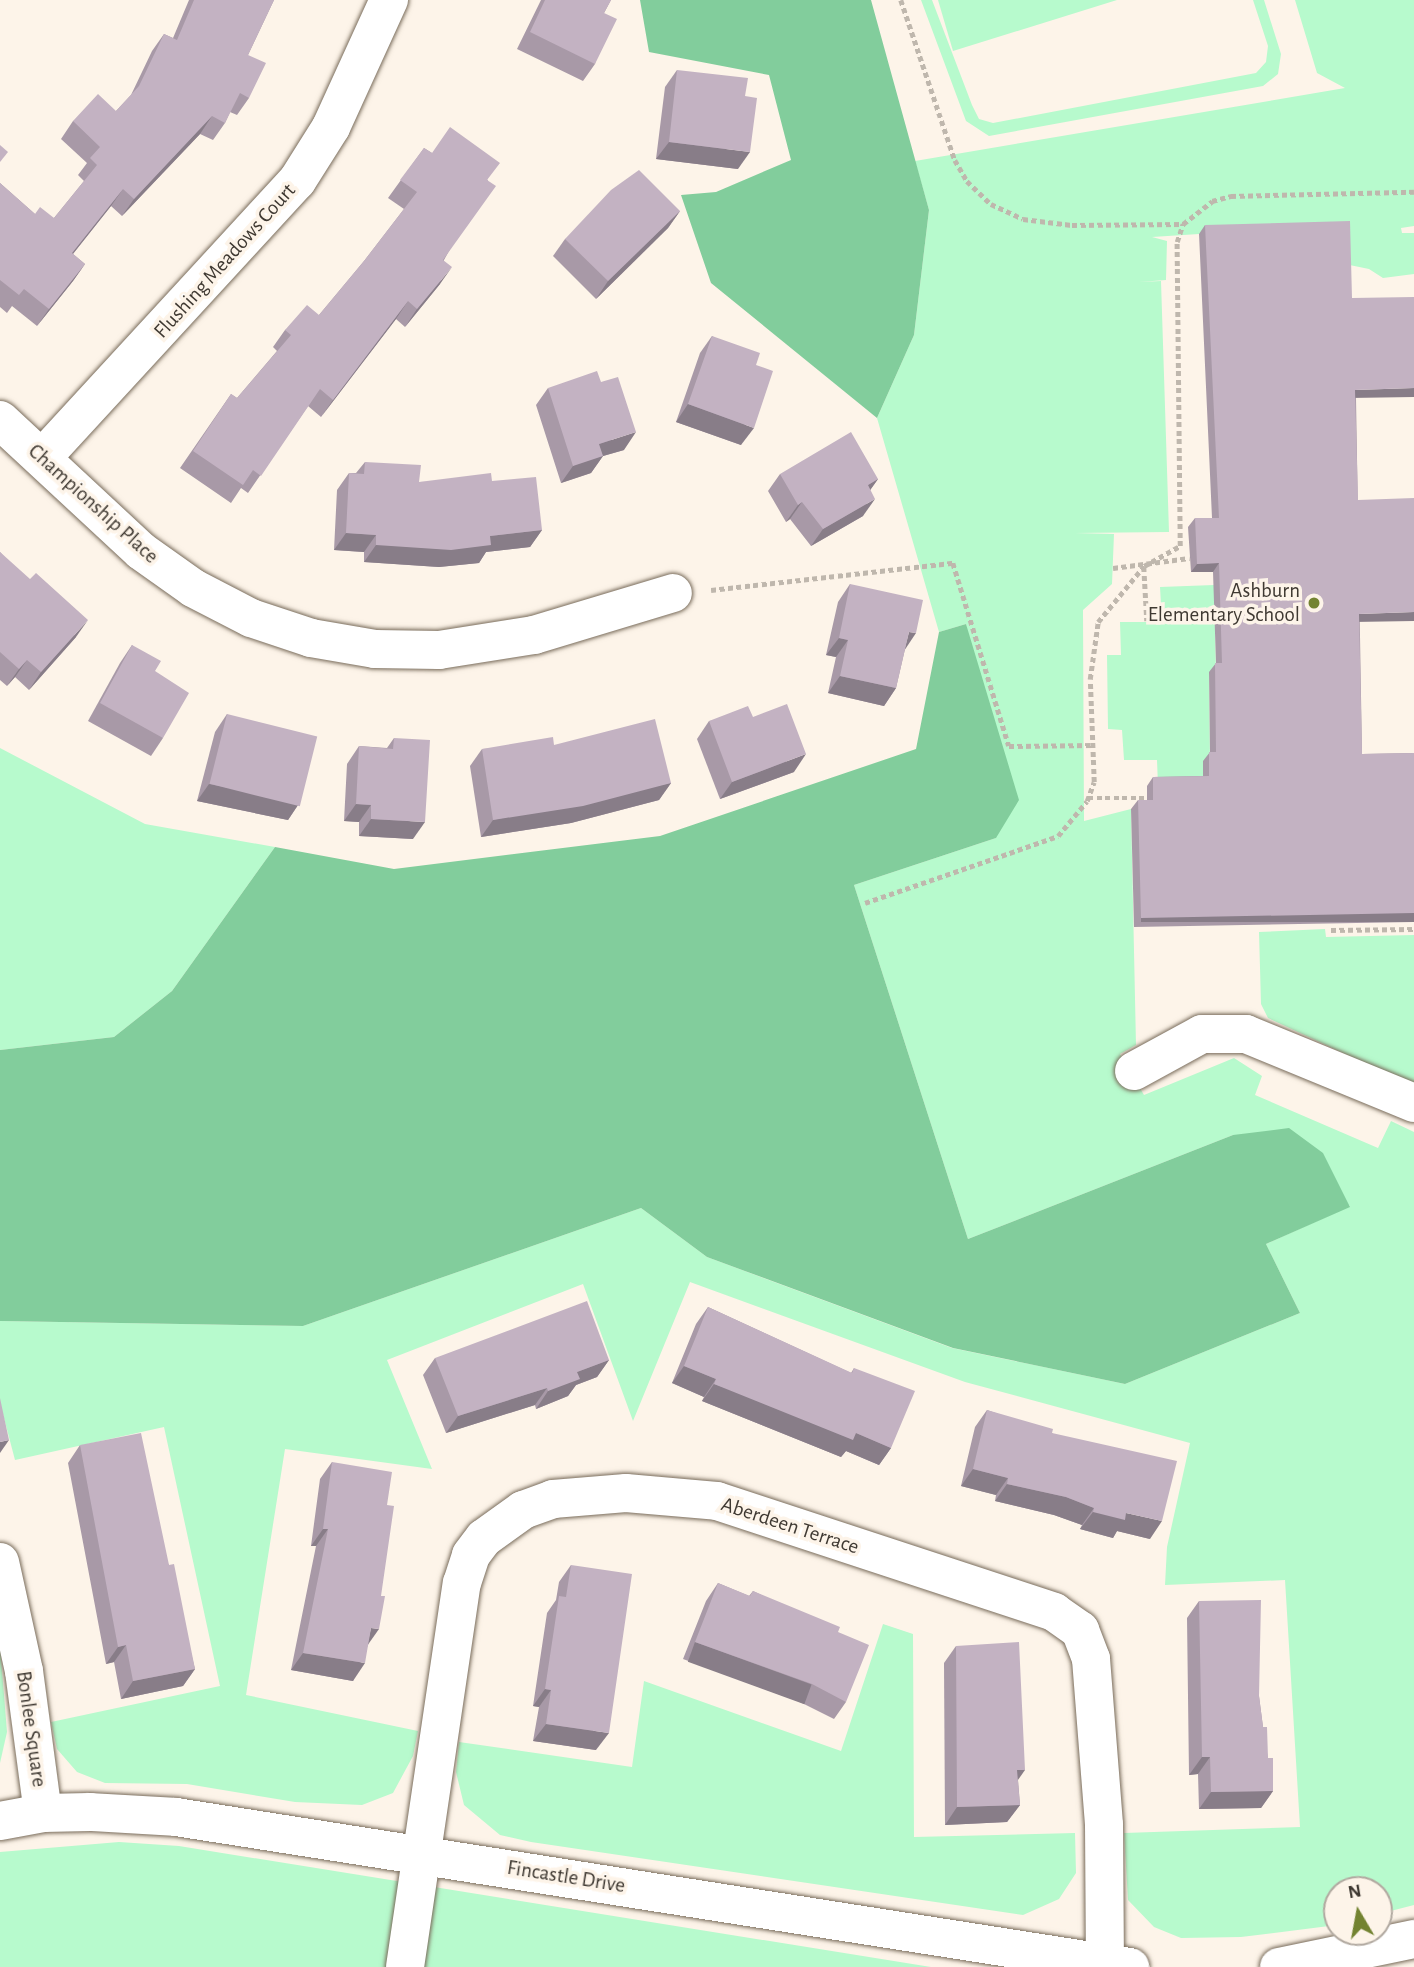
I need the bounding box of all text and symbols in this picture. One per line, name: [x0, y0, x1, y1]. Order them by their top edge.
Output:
street label: Flushing Meadows Court: [149, 178, 301, 344]
street label: Championship Place: [23, 439, 163, 569]
place label: Ashburn Elementary School: [1148, 578, 1300, 628]
marker: Ashburn Elementary School: [1306, 595, 1322, 611]
street label: Aberdeen Terrace: [718, 1492, 862, 1560]
street label: Bonlee Square: [10, 1669, 52, 1789]
street label: Fincastle Drive: [505, 1855, 627, 1899]
north arrow: [1323, 1876, 1393, 1946]
text: N: [1346, 1881, 1363, 1902]

